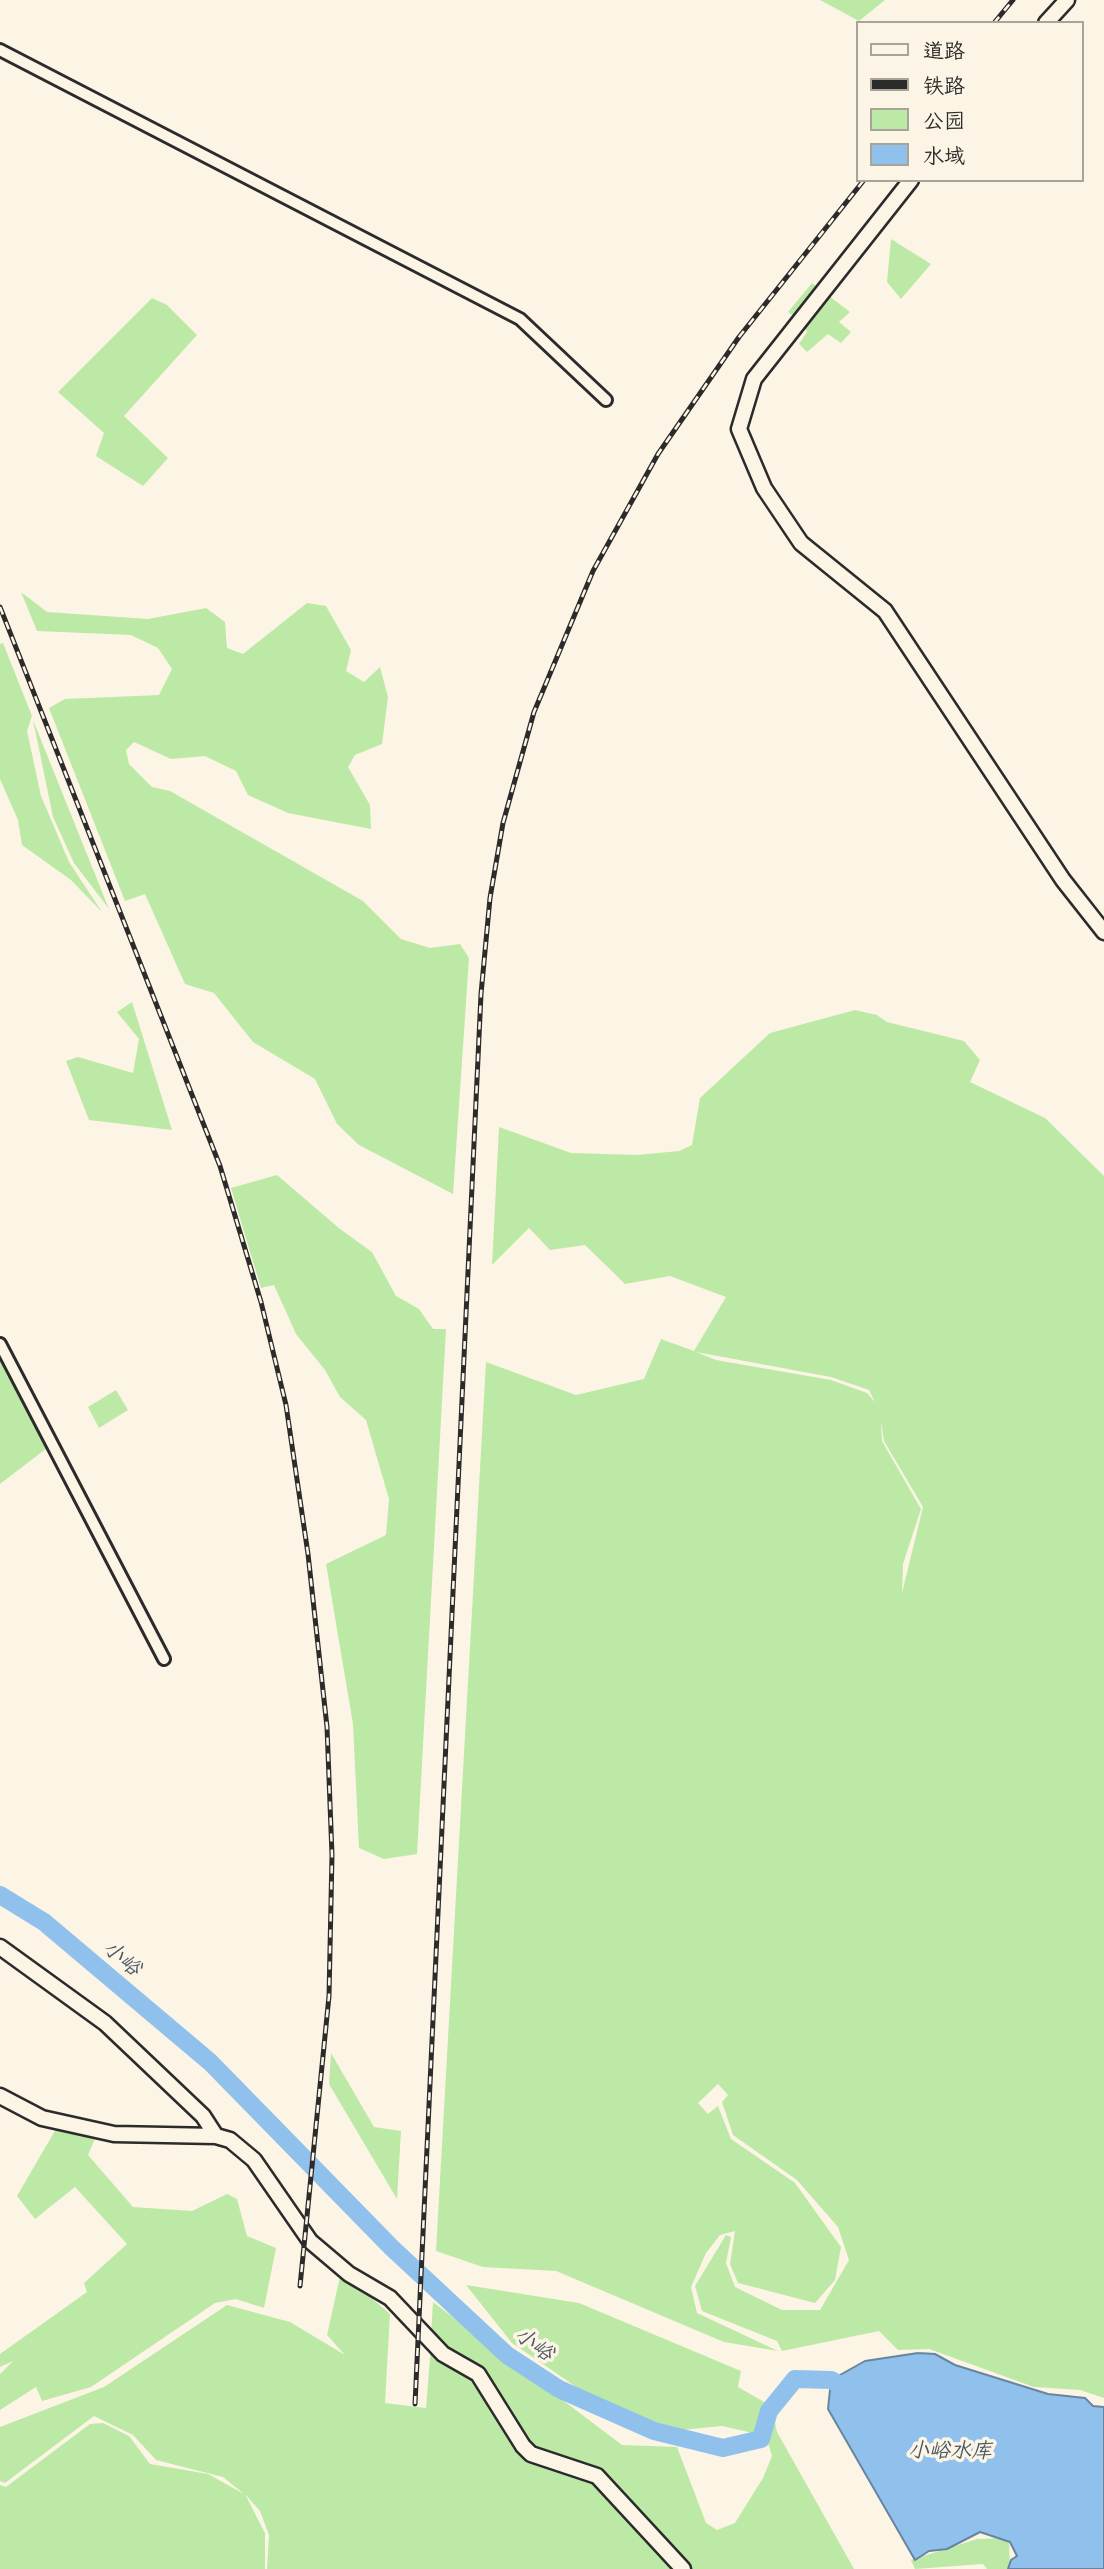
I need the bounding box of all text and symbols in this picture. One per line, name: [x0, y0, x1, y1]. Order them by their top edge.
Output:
legend: [856, 21, 1083, 182]
text: 道路: [923, 36, 965, 63]
text: 铁路: [923, 71, 965, 98]
text: 公园: [923, 106, 965, 133]
text: 水域: [923, 141, 965, 168]
water label: 小峪: [98, 1935, 146, 1981]
water label: 小峪: [510, 2321, 558, 2367]
water label: 小峪水库: [908, 2438, 992, 2464]

